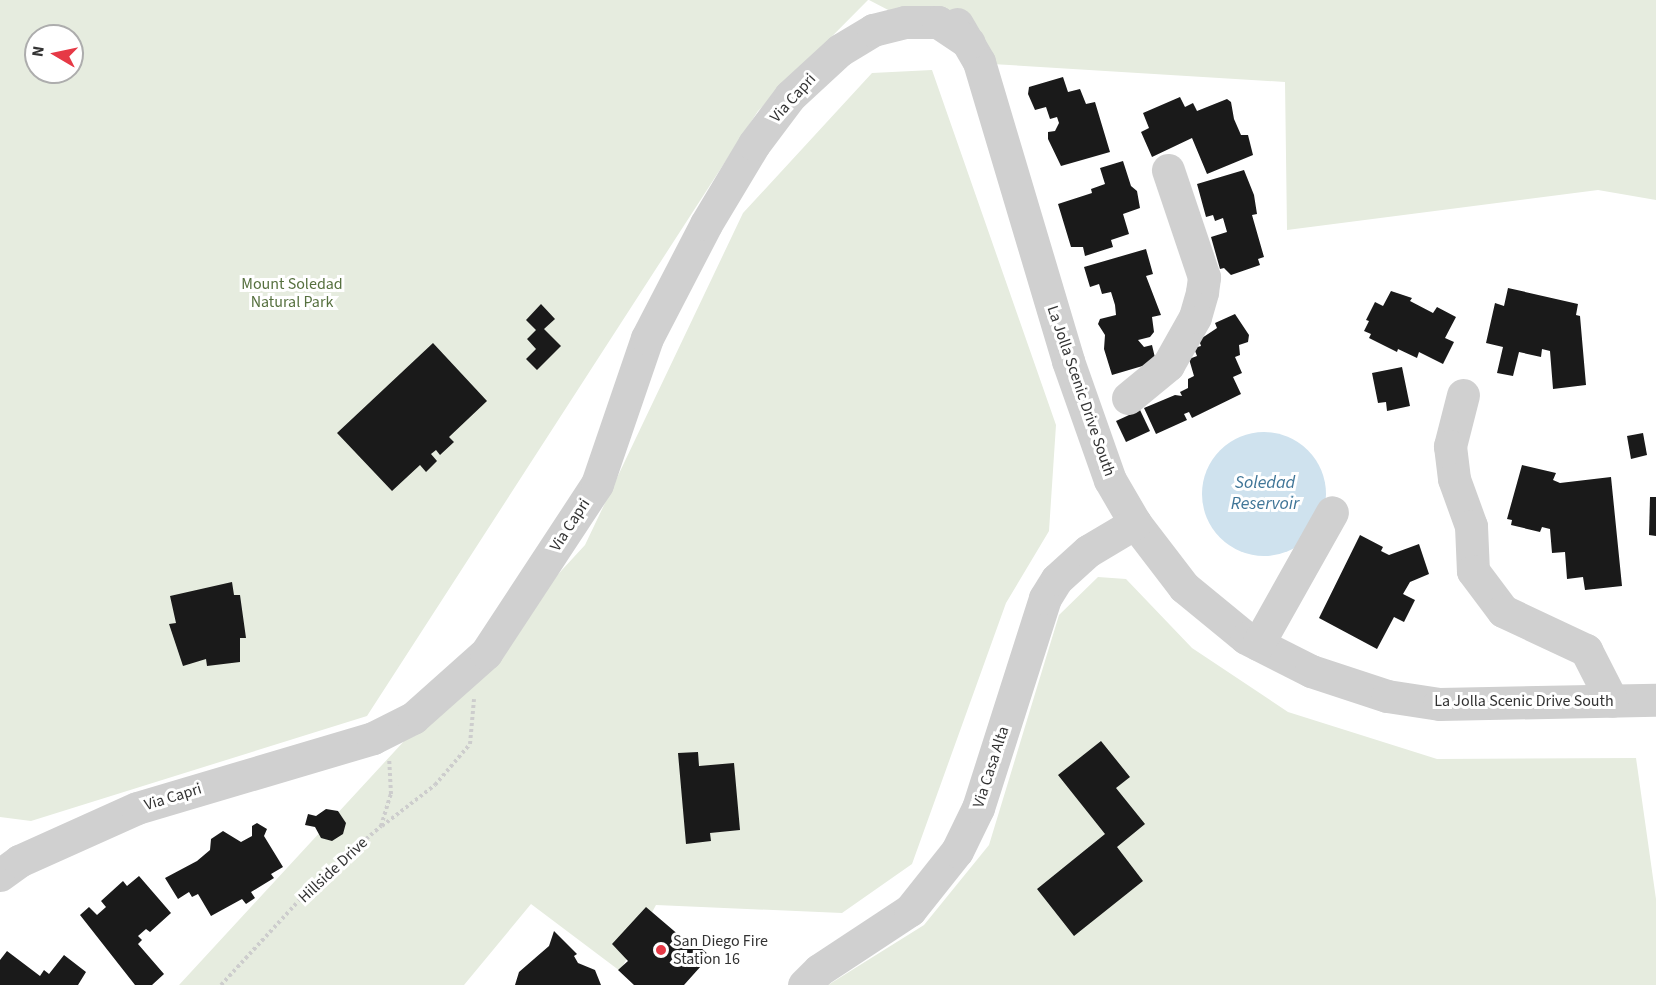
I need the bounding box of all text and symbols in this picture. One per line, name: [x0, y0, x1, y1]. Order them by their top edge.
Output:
north arrow: [24, 24, 84, 84]
text: N: [26, 45, 50, 58]
street label: Via Capri: [766, 70, 820, 126]
park label: Mount Soledad Natural Park: [241, 274, 343, 312]
street label: La Jolla Scenic Drive South: [1043, 303, 1119, 479]
water label: Soledad Reservoir: [1231, 473, 1299, 516]
street label: Via Capri: [546, 495, 594, 555]
street label: La Jolla Scenic Drive South: [1434, 691, 1614, 711]
street label: Via Casa Alta: [969, 724, 1013, 810]
street label: Via Capri: [142, 779, 204, 815]
street label: Hillside Drive: [294, 833, 372, 907]
place label: San Diego Fire Station 16: [673, 931, 768, 969]
marker: San Diego Fire Station 16: [654, 943, 668, 957]

